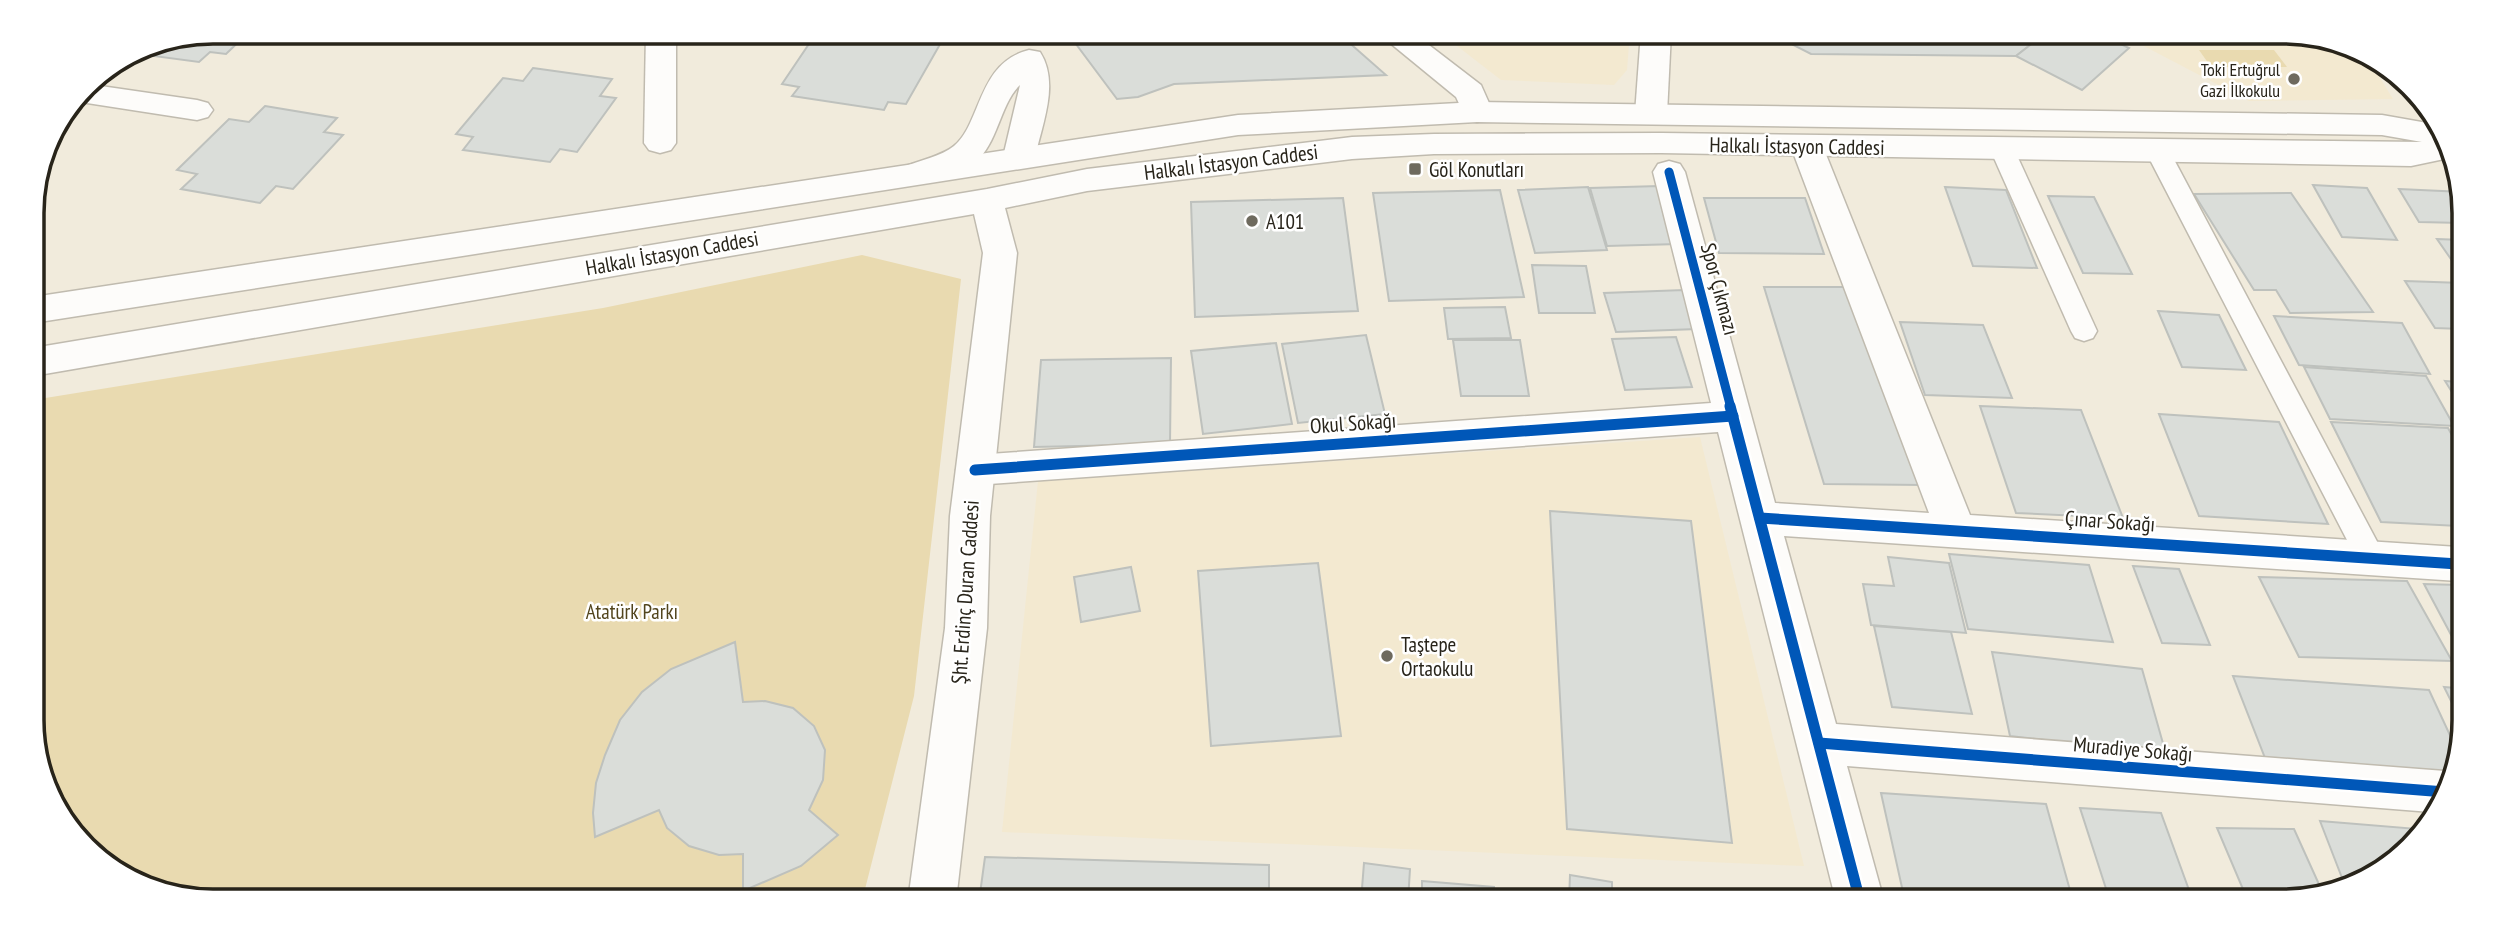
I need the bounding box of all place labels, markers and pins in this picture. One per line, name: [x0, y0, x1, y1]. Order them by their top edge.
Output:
place label: Toki Ertuğrul Gazi İlkokulu: [2200, 58, 2281, 102]
marker: Toki Ertuğrul Gazi İlkokulu: [2286, 71, 2302, 87]
place label: Göl Konutları: [1429, 156, 1524, 183]
marker: Göl Konutları: [1407, 161, 1423, 177]
place label: A101: [1266, 208, 1304, 235]
marker: A101: [1244, 213, 1260, 229]
place label: Taştepe Ortaokulu: [1401, 631, 1473, 682]
marker: Taştepe Ortaokulu: [1379, 648, 1395, 664]

